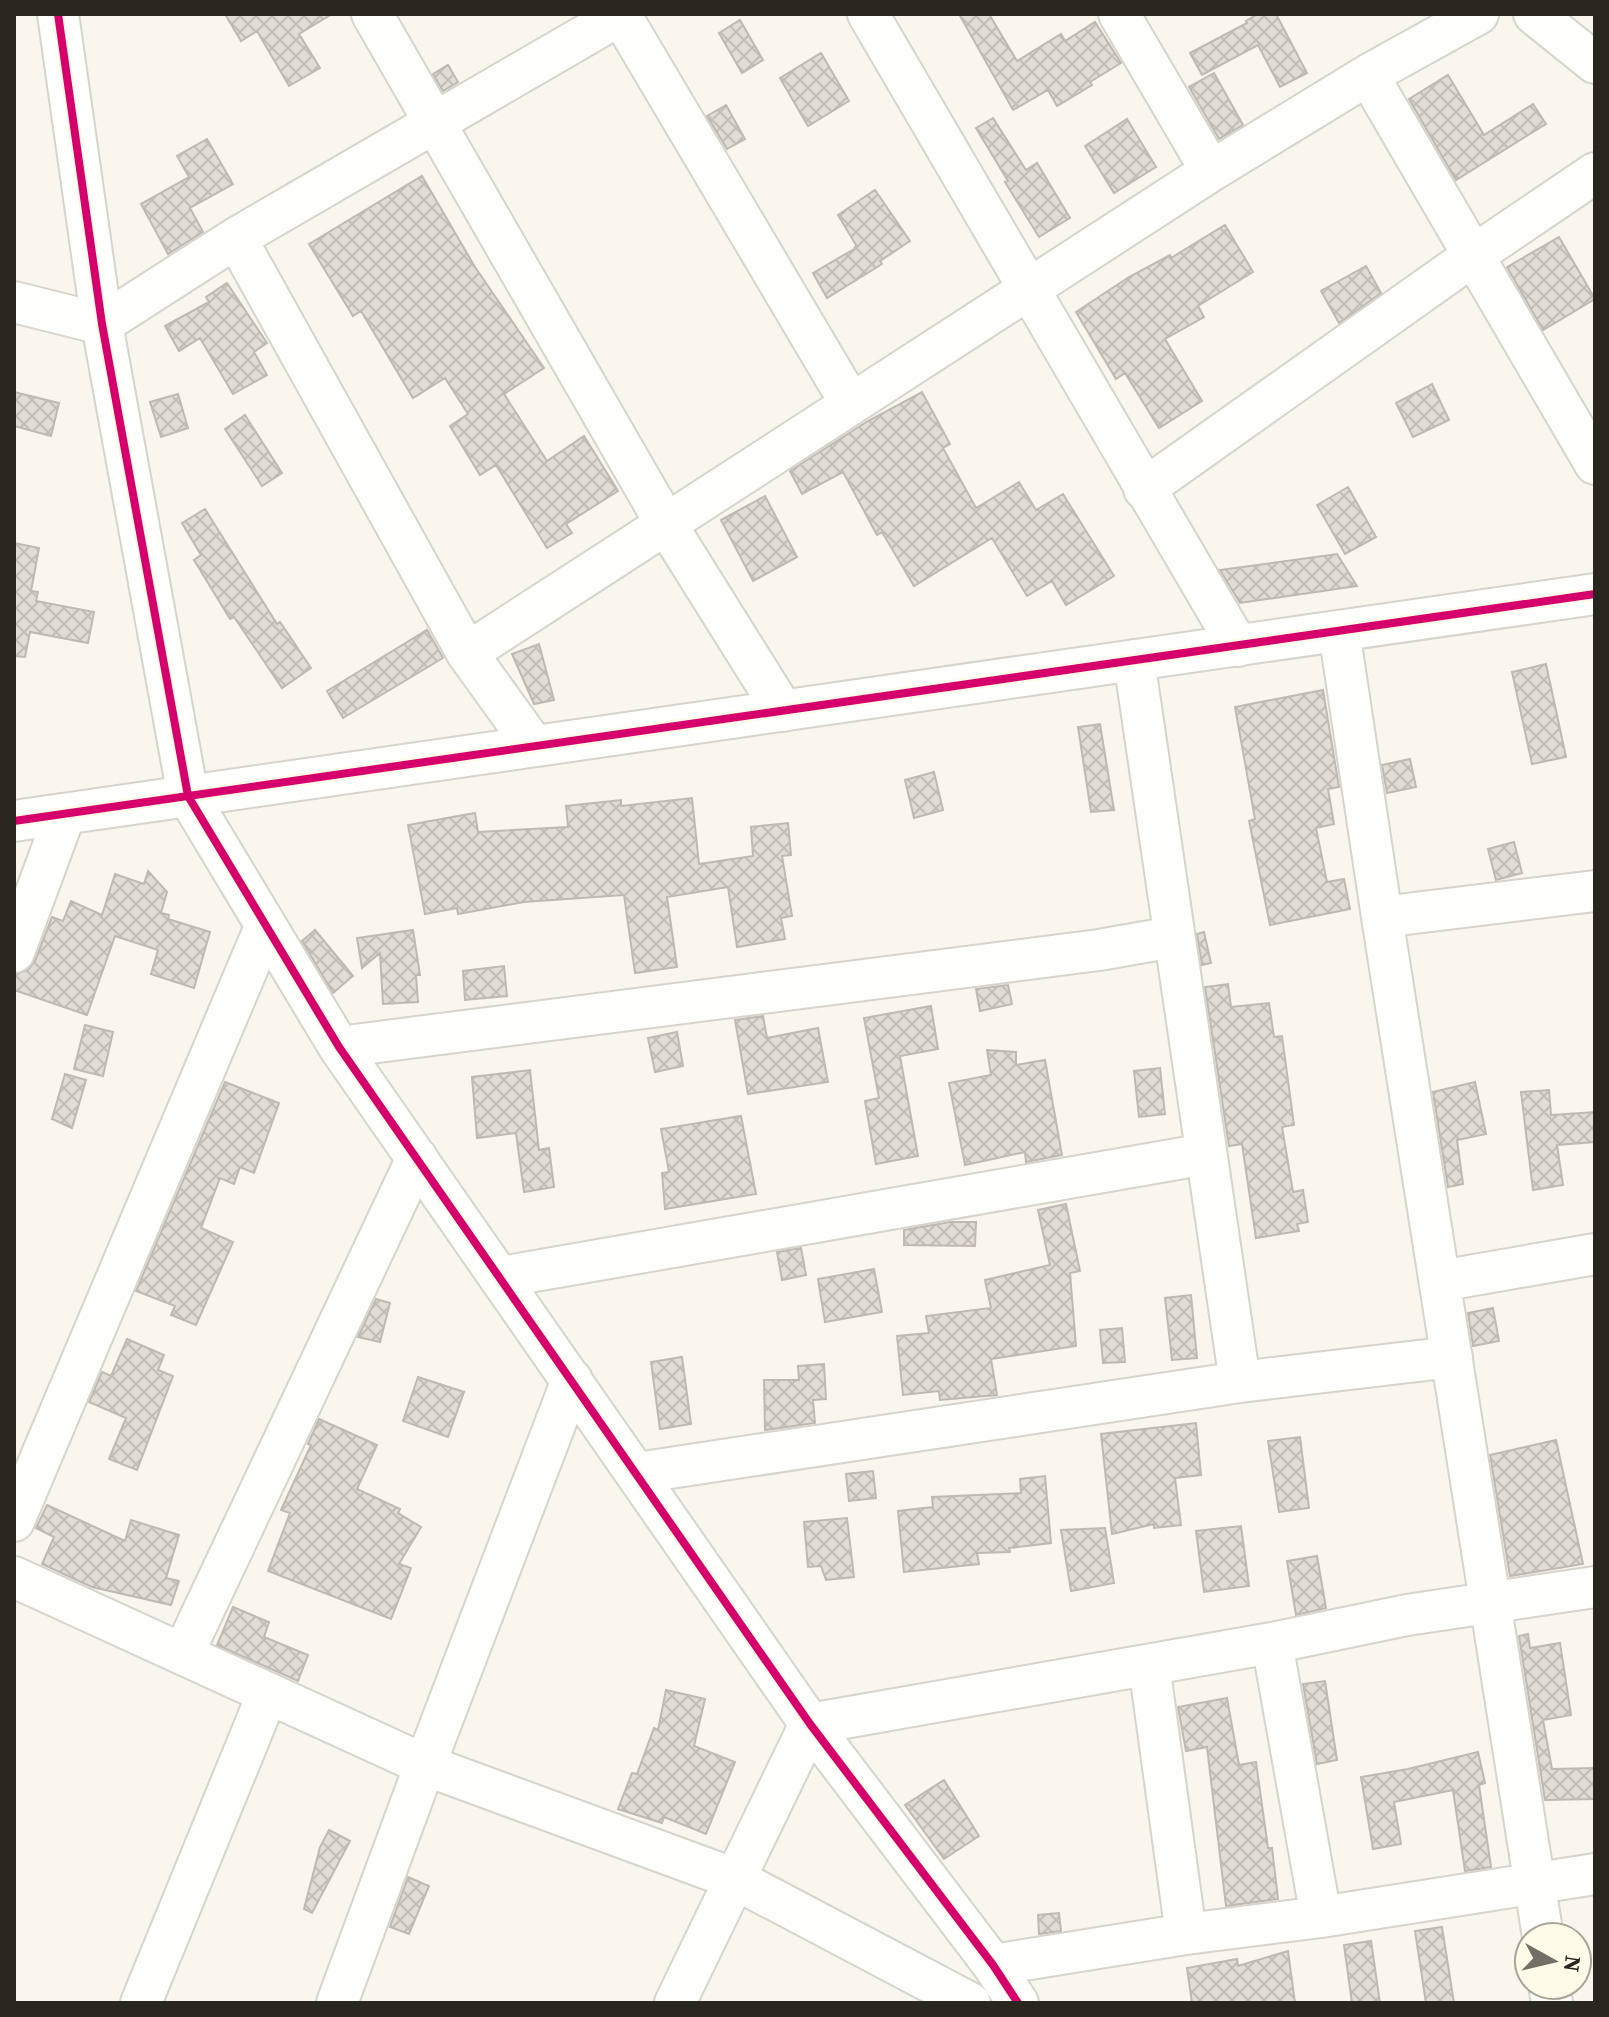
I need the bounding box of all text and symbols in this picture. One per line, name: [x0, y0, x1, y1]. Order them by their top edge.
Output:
north arrow: [1513, 1921, 1593, 2001]
text: N: [1557, 1954, 1589, 1974]

